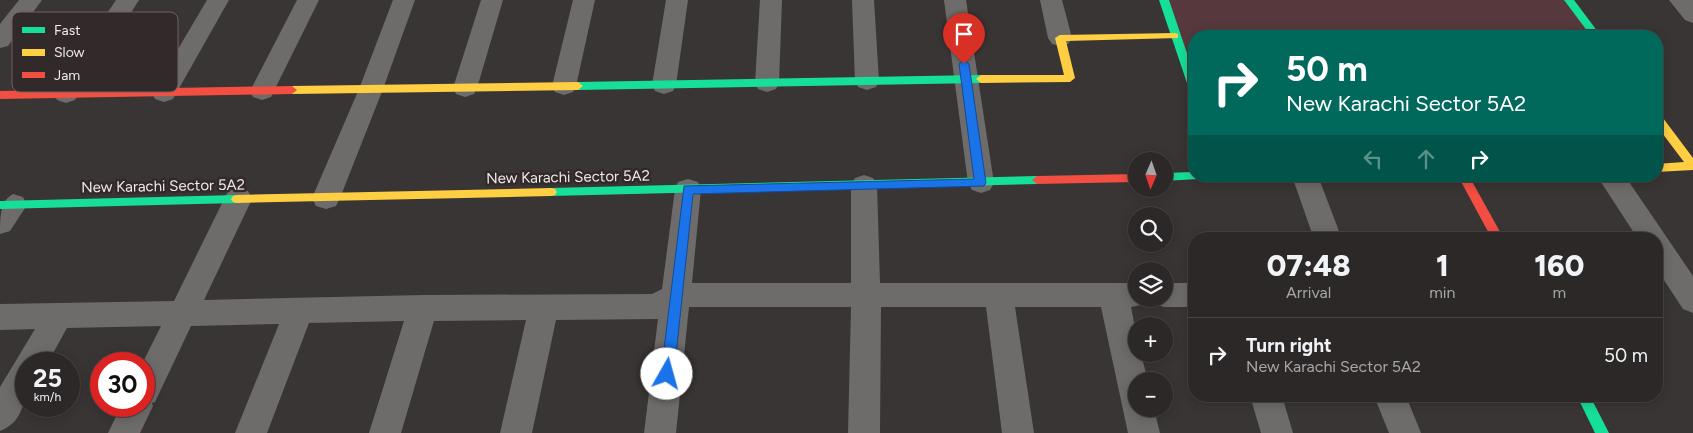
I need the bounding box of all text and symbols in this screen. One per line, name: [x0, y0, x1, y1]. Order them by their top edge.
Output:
legend: [12, 12, 178, 92]
pin: [943, 13, 985, 64]
icon: arrive: [950, 20, 978, 48]
text: Fast: [54, 22, 80, 39]
text: Slow: [54, 44, 85, 61]
text: 50 m: [1286, 48, 1368, 90]
icon: right: [1203, 50, 1268, 115]
text: Jam: [54, 67, 80, 84]
text: New Karachi Sector 5A2: [1286, 90, 1526, 117]
icon: left: [1359, 145, 1387, 173]
icon: ahead: [1412, 145, 1440, 173]
icon: right: [1465, 145, 1493, 173]
north arrow: [1128, 152, 1172, 198]
map controls: [1128, 152, 1173, 417]
street label: New Karachi Sector 5A2: [486, 167, 650, 187]
street label: New Karachi Sector 5A2: [81, 176, 245, 196]
button: search: [1128, 207, 1173, 252]
text: 07:48: [1267, 247, 1350, 284]
text: 1: [1436, 247, 1449, 284]
text: 160: [1534, 247, 1584, 284]
button: layers: [1128, 262, 1173, 307]
text: Arrival: [1286, 283, 1331, 302]
text: min: [1429, 283, 1456, 302]
text: m: [1552, 283, 1566, 302]
button: +: [1128, 317, 1173, 362]
text: Turn right: [1246, 334, 1332, 357]
icon: right: [1203, 341, 1231, 369]
text: 50 m: [1604, 344, 1648, 367]
position arrow: [640, 347, 692, 399]
speed limit sign: 30: [90, 352, 155, 417]
text: New Karachi Sector 5A2: [1246, 357, 1421, 376]
text: 25: [33, 363, 62, 393]
button: −: [1128, 372, 1173, 417]
text: km/h: [34, 390, 61, 404]

